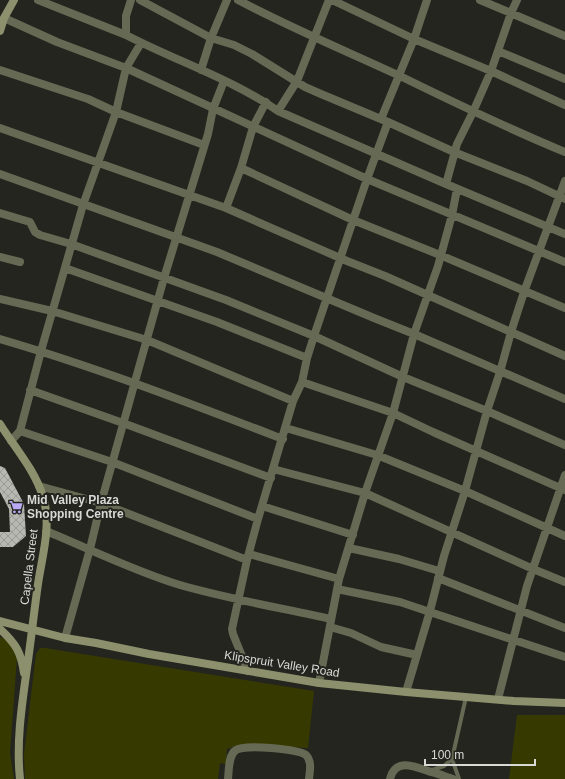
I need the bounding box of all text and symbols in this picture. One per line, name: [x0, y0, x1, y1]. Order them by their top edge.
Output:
place label: Mid Valley Plaza Shopping Centre: [27, 493, 124, 521]
supermarket icon: Mid Valley Plaza Shopping Centre: [8, 499, 24, 515]
street label: Capella Street: [17, 528, 41, 606]
street label: Klipspruit Valley Road: [223, 648, 341, 680]
scale bar: [425, 741, 535, 767]
text: 100 m: [431, 748, 464, 762]

